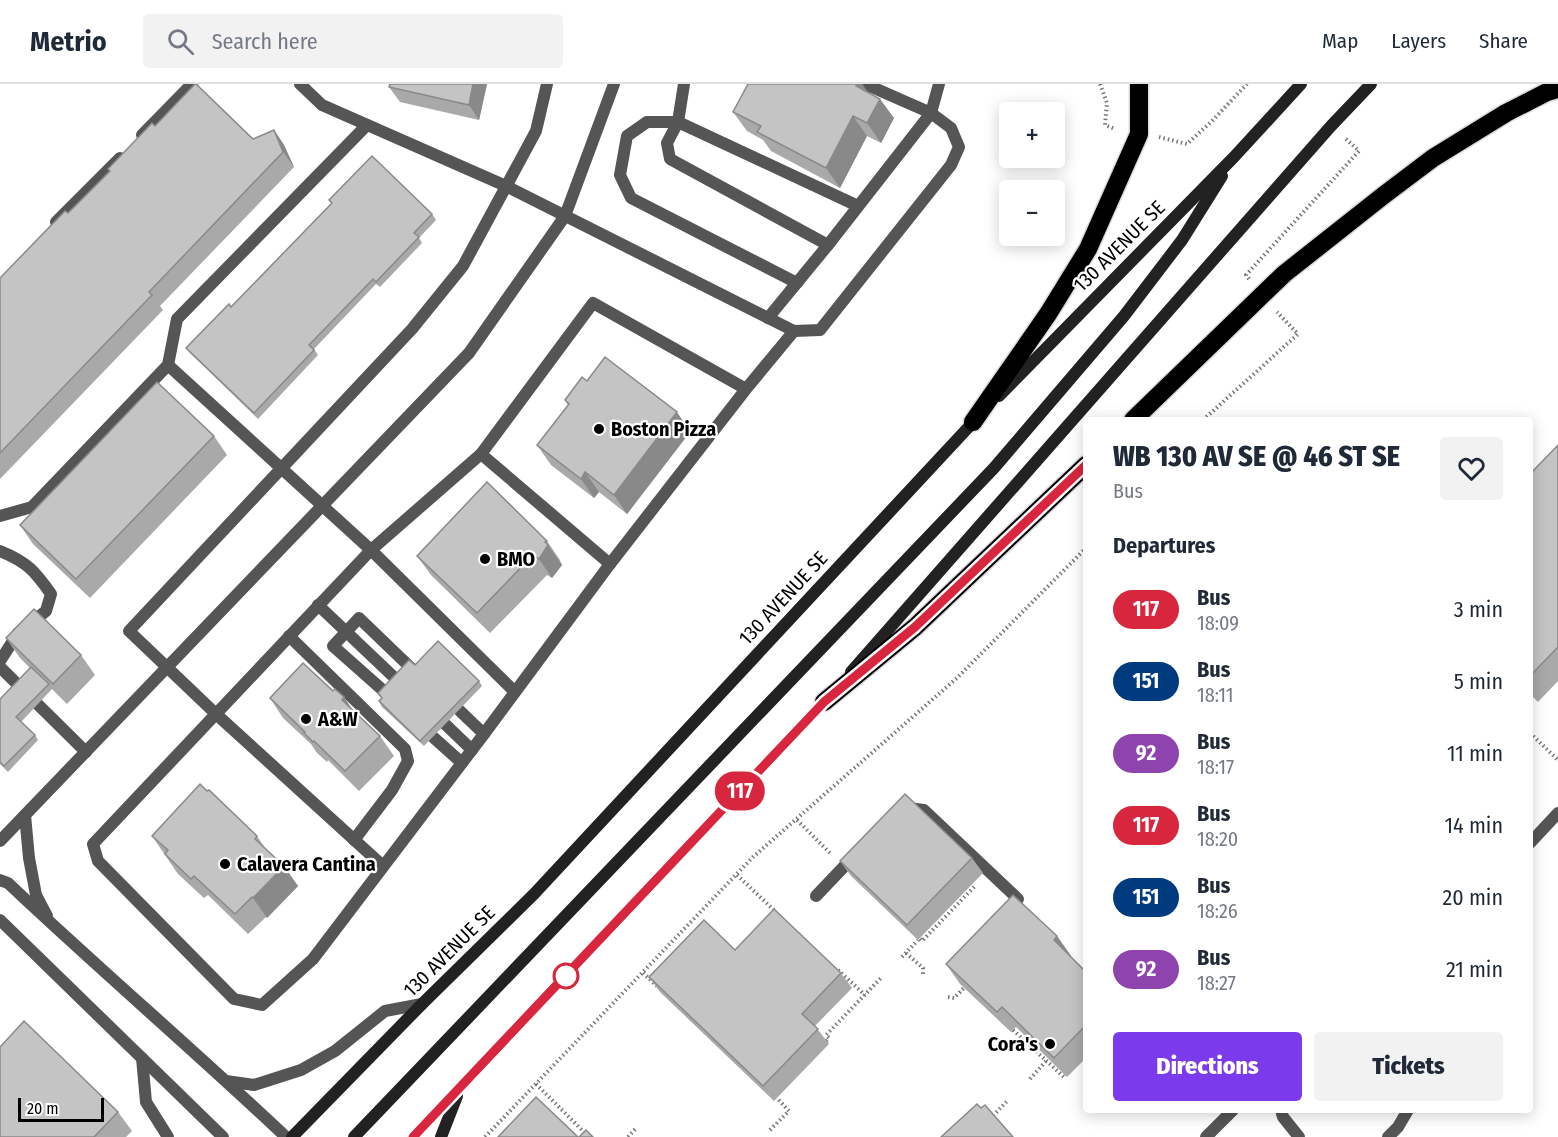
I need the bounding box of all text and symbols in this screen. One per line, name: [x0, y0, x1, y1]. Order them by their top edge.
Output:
search box: [143, 14, 563, 68]
text: Metrio: [30, 25, 107, 58]
icon: search: [164, 25, 197, 58]
text: Search here: [212, 28, 318, 55]
text: Map: [1322, 28, 1358, 54]
text: Layers: [1391, 28, 1446, 54]
text: Share: [1479, 28, 1528, 54]
map controls: [999, 102, 1065, 246]
button: +: [999, 102, 1065, 168]
button: −: [999, 180, 1065, 246]
street label: 130 AVENUE SE: [1068, 195, 1170, 297]
place label: Boston Pizza: [611, 417, 716, 441]
marker: Boston Pizza: [592, 422, 606, 436]
button: heart: [1440, 437, 1503, 500]
text: WB 130 AV SE @ 46 ST SE: [1113, 440, 1400, 473]
text: Bus: [1113, 479, 1143, 503]
text: Departures: [1113, 532, 1215, 559]
street label: 130 AVENUE SE: [734, 546, 832, 650]
place label: BMO: [497, 547, 535, 571]
marker: BMO: [478, 552, 492, 566]
text: Bus: [1197, 584, 1230, 611]
text: 117: [1133, 596, 1159, 622]
text: 3 min: [1454, 596, 1503, 623]
text: 18:09: [1197, 611, 1239, 635]
text: Bus: [1197, 656, 1230, 683]
text: 151: [1133, 668, 1159, 694]
text: 5 min: [1454, 668, 1503, 695]
text: 18:11: [1197, 683, 1234, 707]
place label: A&W: [317, 707, 358, 731]
marker: A&W: [299, 712, 313, 726]
text: Bus: [1197, 728, 1230, 755]
text: 92: [1136, 740, 1156, 766]
text: 11 min: [1447, 740, 1503, 767]
text: 18:17: [1197, 755, 1234, 779]
line badge: 117: [706, 772, 774, 810]
text: 117: [727, 778, 753, 804]
text: Bus: [1197, 800, 1230, 827]
text: 117: [1133, 812, 1159, 838]
text: 14 min: [1445, 812, 1503, 839]
text: 18:20: [1197, 827, 1238, 851]
place label: Calavera Cantina: [237, 852, 376, 876]
marker: Calavera Cantina: [218, 857, 232, 871]
text: Bus: [1197, 872, 1230, 899]
text: 151: [1133, 884, 1159, 910]
text: 20 min: [1443, 884, 1503, 911]
text: 18:26: [1197, 899, 1238, 923]
street label: 130 AVENUE SE: [398, 900, 500, 1002]
text: Bus: [1197, 944, 1230, 971]
text: 92: [1136, 956, 1156, 982]
text: 21 min: [1446, 956, 1503, 983]
unlabelled marker: [553, 963, 579, 989]
text: 18:27: [1197, 971, 1236, 995]
place label: Cora's: [988, 1032, 1038, 1056]
button: Directions: [1113, 1032, 1302, 1101]
button: Tickets: [1314, 1032, 1503, 1101]
marker: Cora's: [1043, 1037, 1057, 1051]
scale bar: [18, 1095, 104, 1122]
text: 20 m: [27, 1099, 58, 1118]

